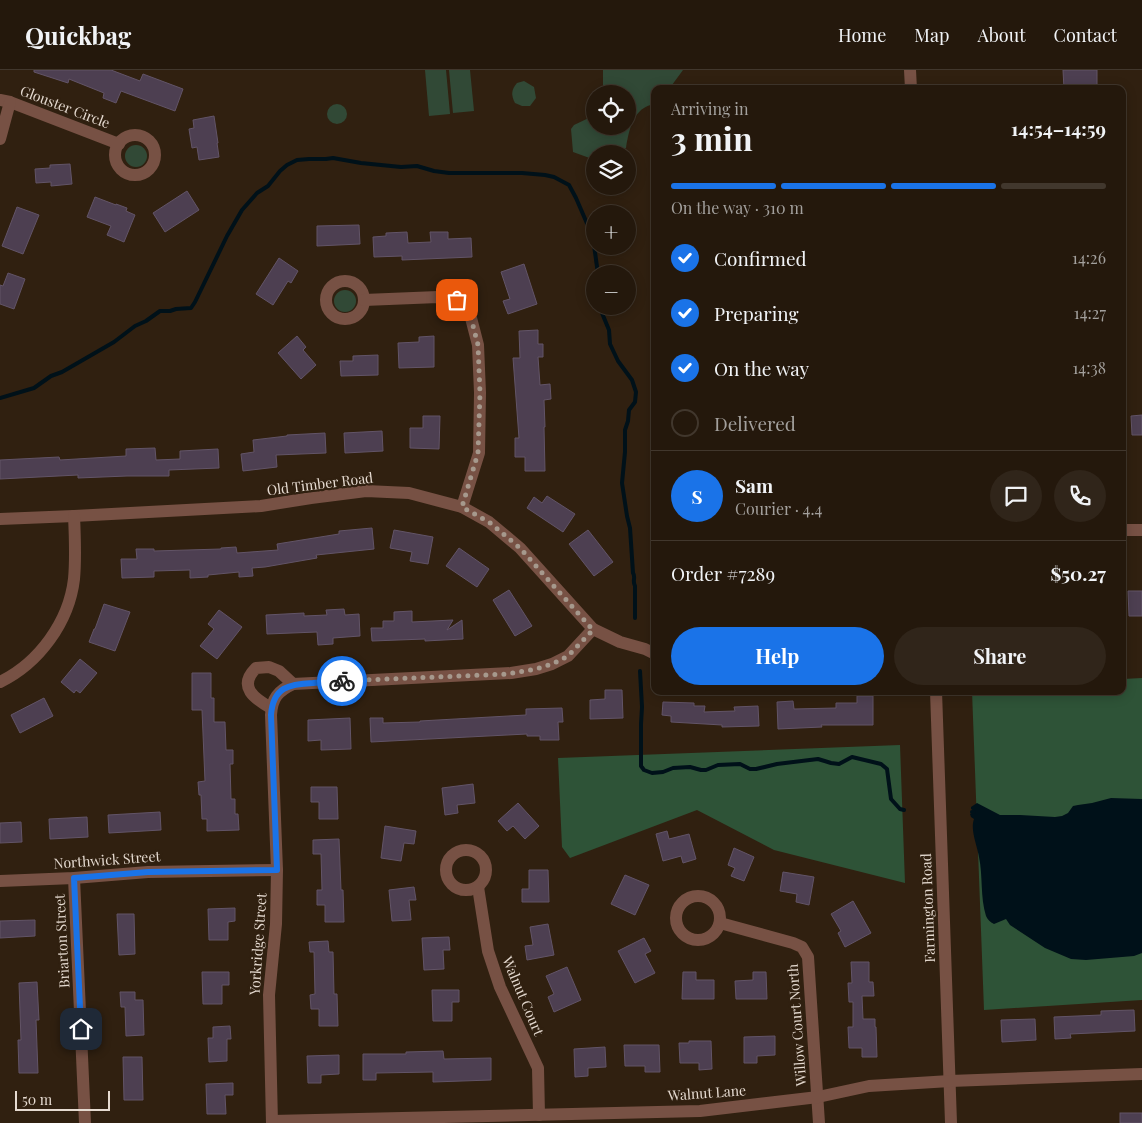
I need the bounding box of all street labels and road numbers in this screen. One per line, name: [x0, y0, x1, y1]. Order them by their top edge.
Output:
street label: Glouster Circle: [18, 81, 113, 132]
street label: Old Timber Road: [266, 468, 374, 499]
street label: Northwick Street: [53, 846, 162, 873]
street label: Farmington Road: [916, 853, 939, 963]
street label: Yorkridge Street: [244, 891, 271, 997]
street label: Briarton Street: [49, 892, 73, 989]
street label: Walnut Court: [498, 952, 549, 1039]
street label: Willow Court North: [783, 963, 810, 1088]
street label: Walnut Lane: [666, 1080, 747, 1105]

